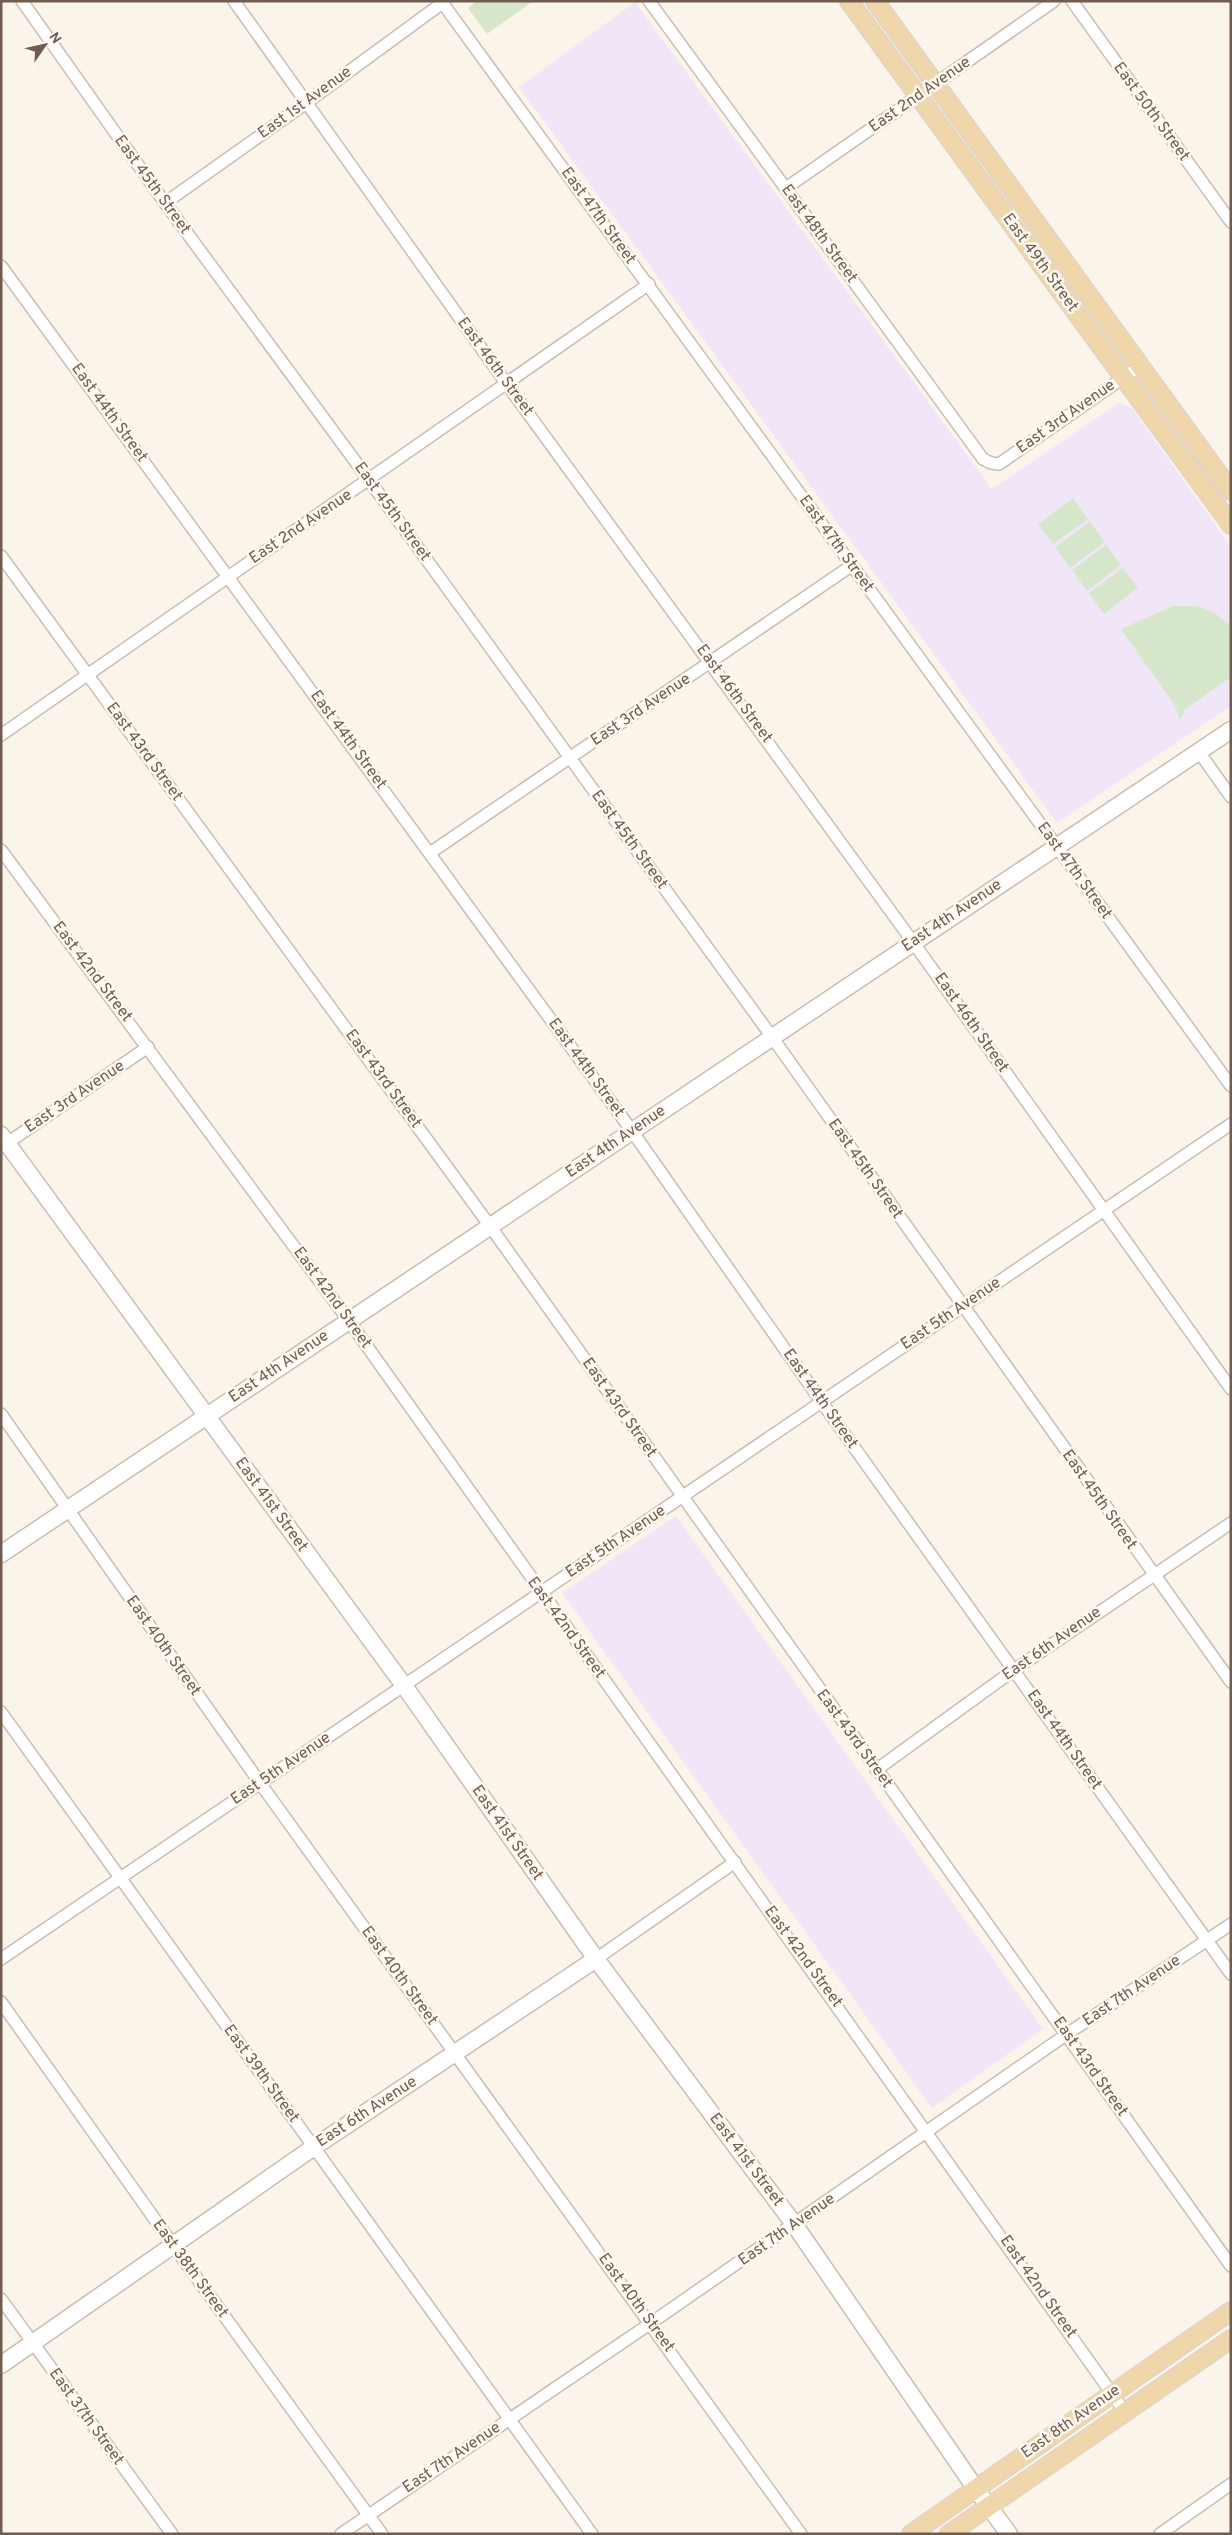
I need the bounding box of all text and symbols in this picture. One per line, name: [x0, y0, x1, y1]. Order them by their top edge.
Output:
north arrow: [20, 20, 70, 70]
text: N: [45, 30, 64, 47]
street label: East 2nd Avenue: [865, 52, 975, 138]
street label: East 50th Street: [1108, 58, 1194, 166]
street label: East 1st Avenue: [254, 62, 356, 144]
street label: East 45th Street: [109, 132, 195, 238]
street label: East 47th Street: [556, 163, 640, 269]
street label: East 48th Street: [777, 181, 861, 287]
street label: East 49th Street: [998, 210, 1082, 316]
street label: East 46th Street: [452, 314, 538, 420]
street label: East 44th Street: [66, 360, 152, 466]
street label: East 3rd Avenue: [1013, 375, 1119, 459]
street label: East 45th Street: [349, 459, 435, 565]
street label: East 2nd Avenue: [246, 485, 356, 569]
street label: East 47th Street: [794, 491, 878, 597]
street label: East 46th Street: [691, 641, 777, 747]
street label: East 3rd Avenue: [587, 669, 695, 751]
street label: East 44th Street: [305, 687, 391, 793]
street label: East 43rd Street: [101, 699, 187, 805]
street label: East 45th Street: [586, 787, 672, 893]
street label: East 47th Street: [1032, 818, 1116, 924]
street label: East 4th Avenue: [898, 875, 1006, 957]
street label: East 42nd Street: [48, 918, 136, 1026]
street label: East 46th Street: [929, 969, 1013, 1077]
street label: East 44th Street: [543, 1015, 629, 1121]
street label: East 43rd Street: [340, 1026, 426, 1132]
street label: East 3rd Avenue: [21, 1056, 129, 1138]
street label: East 4th Avenue: [562, 1101, 670, 1183]
street label: East 45th Street: [823, 1115, 907, 1223]
street label: East 42nd Street: [288, 1243, 376, 1353]
street label: East 5th Avenue: [897, 1273, 1005, 1355]
street label: East 4th Avenue: [225, 1326, 333, 1408]
street label: East 44th Street: [778, 1345, 862, 1453]
street label: East 43rd Street: [577, 1354, 661, 1462]
street label: East 45th Street: [1057, 1446, 1141, 1554]
street label: East 41st Street: [230, 1454, 312, 1556]
street label: East 5th Avenue: [562, 1501, 670, 1583]
street label: East 42nd Street: [522, 1573, 610, 1683]
street label: East 40th Street: [121, 1592, 205, 1700]
street label: East 6th Avenue: [999, 1603, 1105, 1685]
street label: East 43rd Street: [811, 1686, 897, 1792]
street label: East 44th Street: [1022, 1686, 1106, 1794]
street label: East 5th Avenue: [227, 1728, 335, 1810]
street label: East 41st Street: [467, 1781, 547, 1885]
street label: East 42nd Street: [759, 1902, 847, 2012]
street label: East 40th Street: [356, 1922, 442, 2030]
street label: East 7th Avenue: [1079, 1951, 1185, 2031]
street label: East 43rd Street: [1048, 2013, 1132, 2121]
street label: East 39th Street: [219, 2021, 303, 2127]
street label: East 6th Avenue: [313, 2072, 421, 2152]
street label: East 41st Street: [704, 2109, 788, 2211]
street label: East 7th Avenue: [735, 2189, 839, 2271]
street label: East 38th Street: [148, 2216, 232, 2322]
street label: East 42nd Street: [995, 2232, 1081, 2342]
street label: East 40th Street: [593, 2249, 679, 2357]
street label: East 37th Street: [44, 2365, 128, 2469]
street label: East 8th Avenue: [1018, 2381, 1124, 2463]
street label: East 7th Avenue: [399, 2418, 505, 2498]

